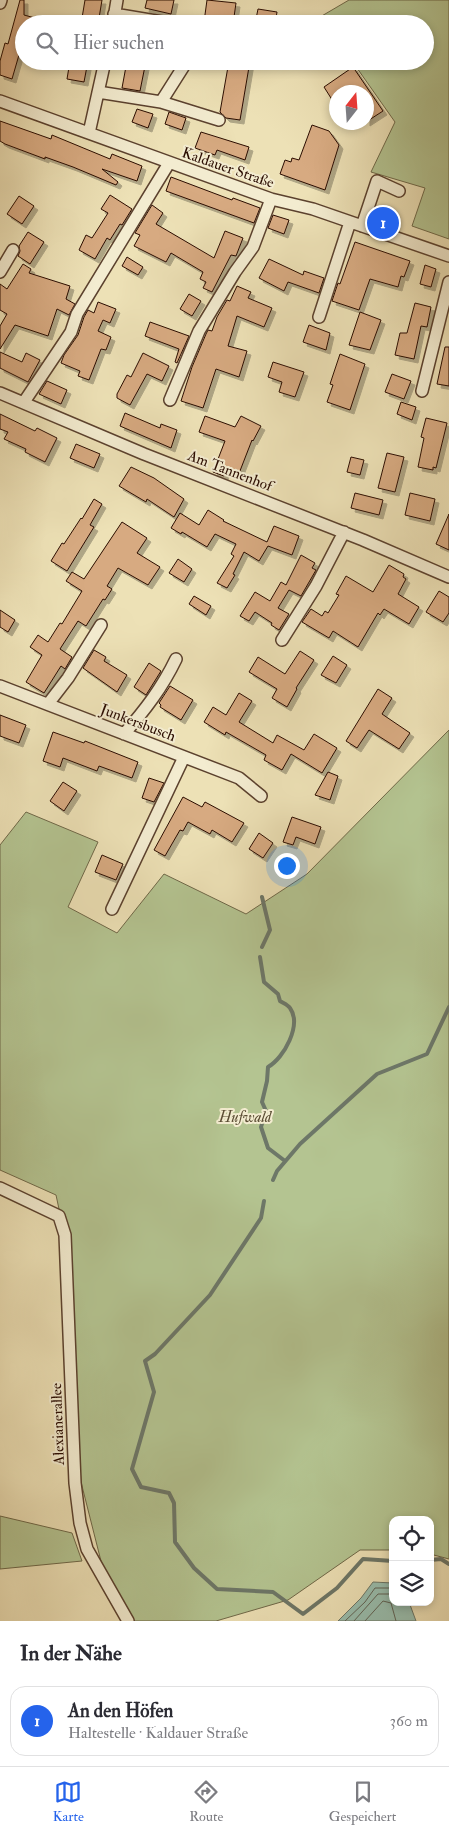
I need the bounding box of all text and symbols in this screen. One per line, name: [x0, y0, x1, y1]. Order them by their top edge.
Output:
search box: [15, 15, 434, 70]
icon: search: [33, 29, 61, 57]
text: Hier suchen: [73, 31, 164, 55]
north arrow: [329, 85, 374, 130]
street label: Kaldauer Straße: [179, 143, 277, 193]
pin: 1: [367, 204, 399, 242]
street label: Am Tannenhof: [184, 446, 277, 497]
street label: Junkersbusch: [96, 700, 179, 747]
your location: [274, 853, 300, 879]
park label: Hufwald: [218, 1108, 273, 1127]
street label: Alexianerallee: [47, 1383, 69, 1466]
map controls: [389, 1516, 434, 1606]
button: locate: [389, 1516, 434, 1561]
button: layers: [389, 1561, 434, 1606]
text: In der Nähe: [20, 1640, 122, 1667]
text: An den Höfen: [68, 1699, 173, 1723]
text: 1: [34, 1711, 40, 1731]
text: 360 m: [390, 1711, 428, 1731]
text: Haltestelle · Kaldauer Straße: [68, 1723, 248, 1743]
tab: Karte: [53, 1778, 84, 1825]
tab: Route: [189, 1778, 223, 1825]
tab: Gespeichert: [329, 1778, 396, 1825]

